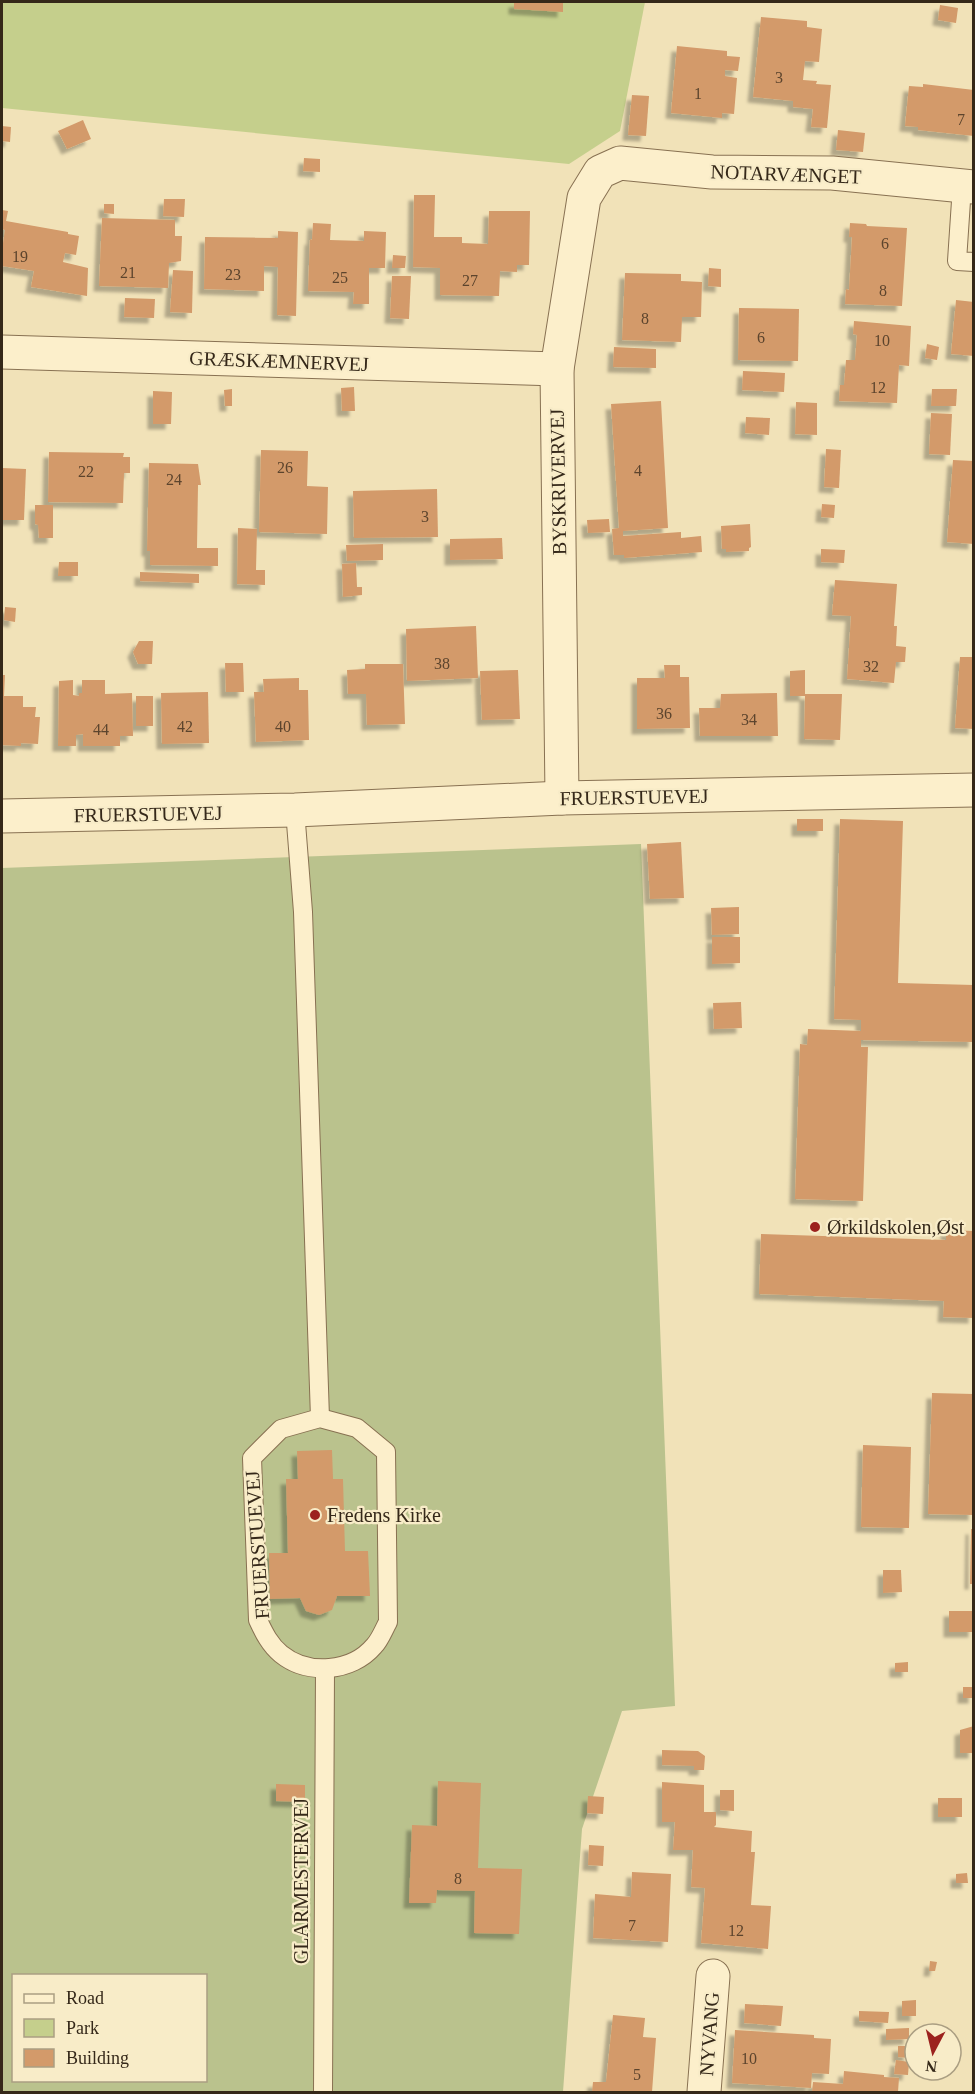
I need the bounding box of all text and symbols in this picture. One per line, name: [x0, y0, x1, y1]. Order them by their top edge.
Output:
house number: 3: [775, 69, 783, 86]
house number: 1: [694, 85, 702, 102]
house number: 7: [957, 111, 965, 128]
street label: NOTARVÆNGET: [710, 160, 862, 188]
house number: 6: [881, 235, 889, 252]
house number: 19: [12, 248, 28, 265]
house number: 21: [120, 264, 136, 281]
house number: 23: [225, 266, 241, 283]
house number: 25: [332, 269, 348, 286]
house number: 27: [462, 272, 478, 289]
house number: 8: [879, 282, 887, 299]
house number: 8: [641, 310, 649, 327]
house number: 6: [757, 329, 765, 346]
house number: 10: [874, 332, 890, 349]
street label: GRÆSKÆMNERVEJ: [189, 347, 369, 375]
house number: 12: [870, 379, 886, 396]
street label: BYSKRIVERVEJ: [546, 409, 570, 555]
house number: 26: [277, 459, 293, 476]
house number: 4: [634, 462, 642, 479]
house number: 22: [78, 463, 94, 480]
house number: 24: [166, 471, 182, 488]
house number: 3: [421, 508, 429, 525]
house number: 38: [434, 655, 450, 672]
house number: 32: [863, 658, 879, 675]
house number: 36: [656, 705, 672, 722]
house number: 34: [741, 711, 757, 728]
house number: 42: [177, 718, 193, 735]
house number: 40: [275, 718, 291, 735]
house number: 44: [93, 721, 109, 738]
street label: FRUERSTUEVEJ: [559, 785, 709, 809]
street label: FRUERSTUEVEJ: [73, 802, 223, 826]
place label: Ørkildskolen,Øst: [827, 1216, 965, 1238]
marker: Ørkildskolen,Øst: [808, 1220, 822, 1234]
street label: FRUERSTUEVEJ: [241, 1470, 273, 1620]
place label: Fredens Kirke: [327, 1504, 441, 1526]
marker: Fredens Kirke: [308, 1508, 322, 1522]
street label: GLARMESTERVEJ: [290, 1798, 312, 1964]
house number: 8: [454, 1870, 462, 1887]
house number: 7: [628, 1917, 636, 1934]
house number: 12: [728, 1922, 744, 1939]
legend: [12, 1974, 207, 2082]
text: Road: [66, 1988, 104, 2008]
street label: NYVANG: [695, 1991, 723, 2077]
text: Park: [66, 2018, 99, 2038]
north arrow: [903, 2022, 963, 2082]
text: Building: [66, 2048, 129, 2068]
house number: 10: [741, 2050, 757, 2067]
text: N: [924, 2057, 938, 2076]
house number: 5: [633, 2066, 641, 2083]

